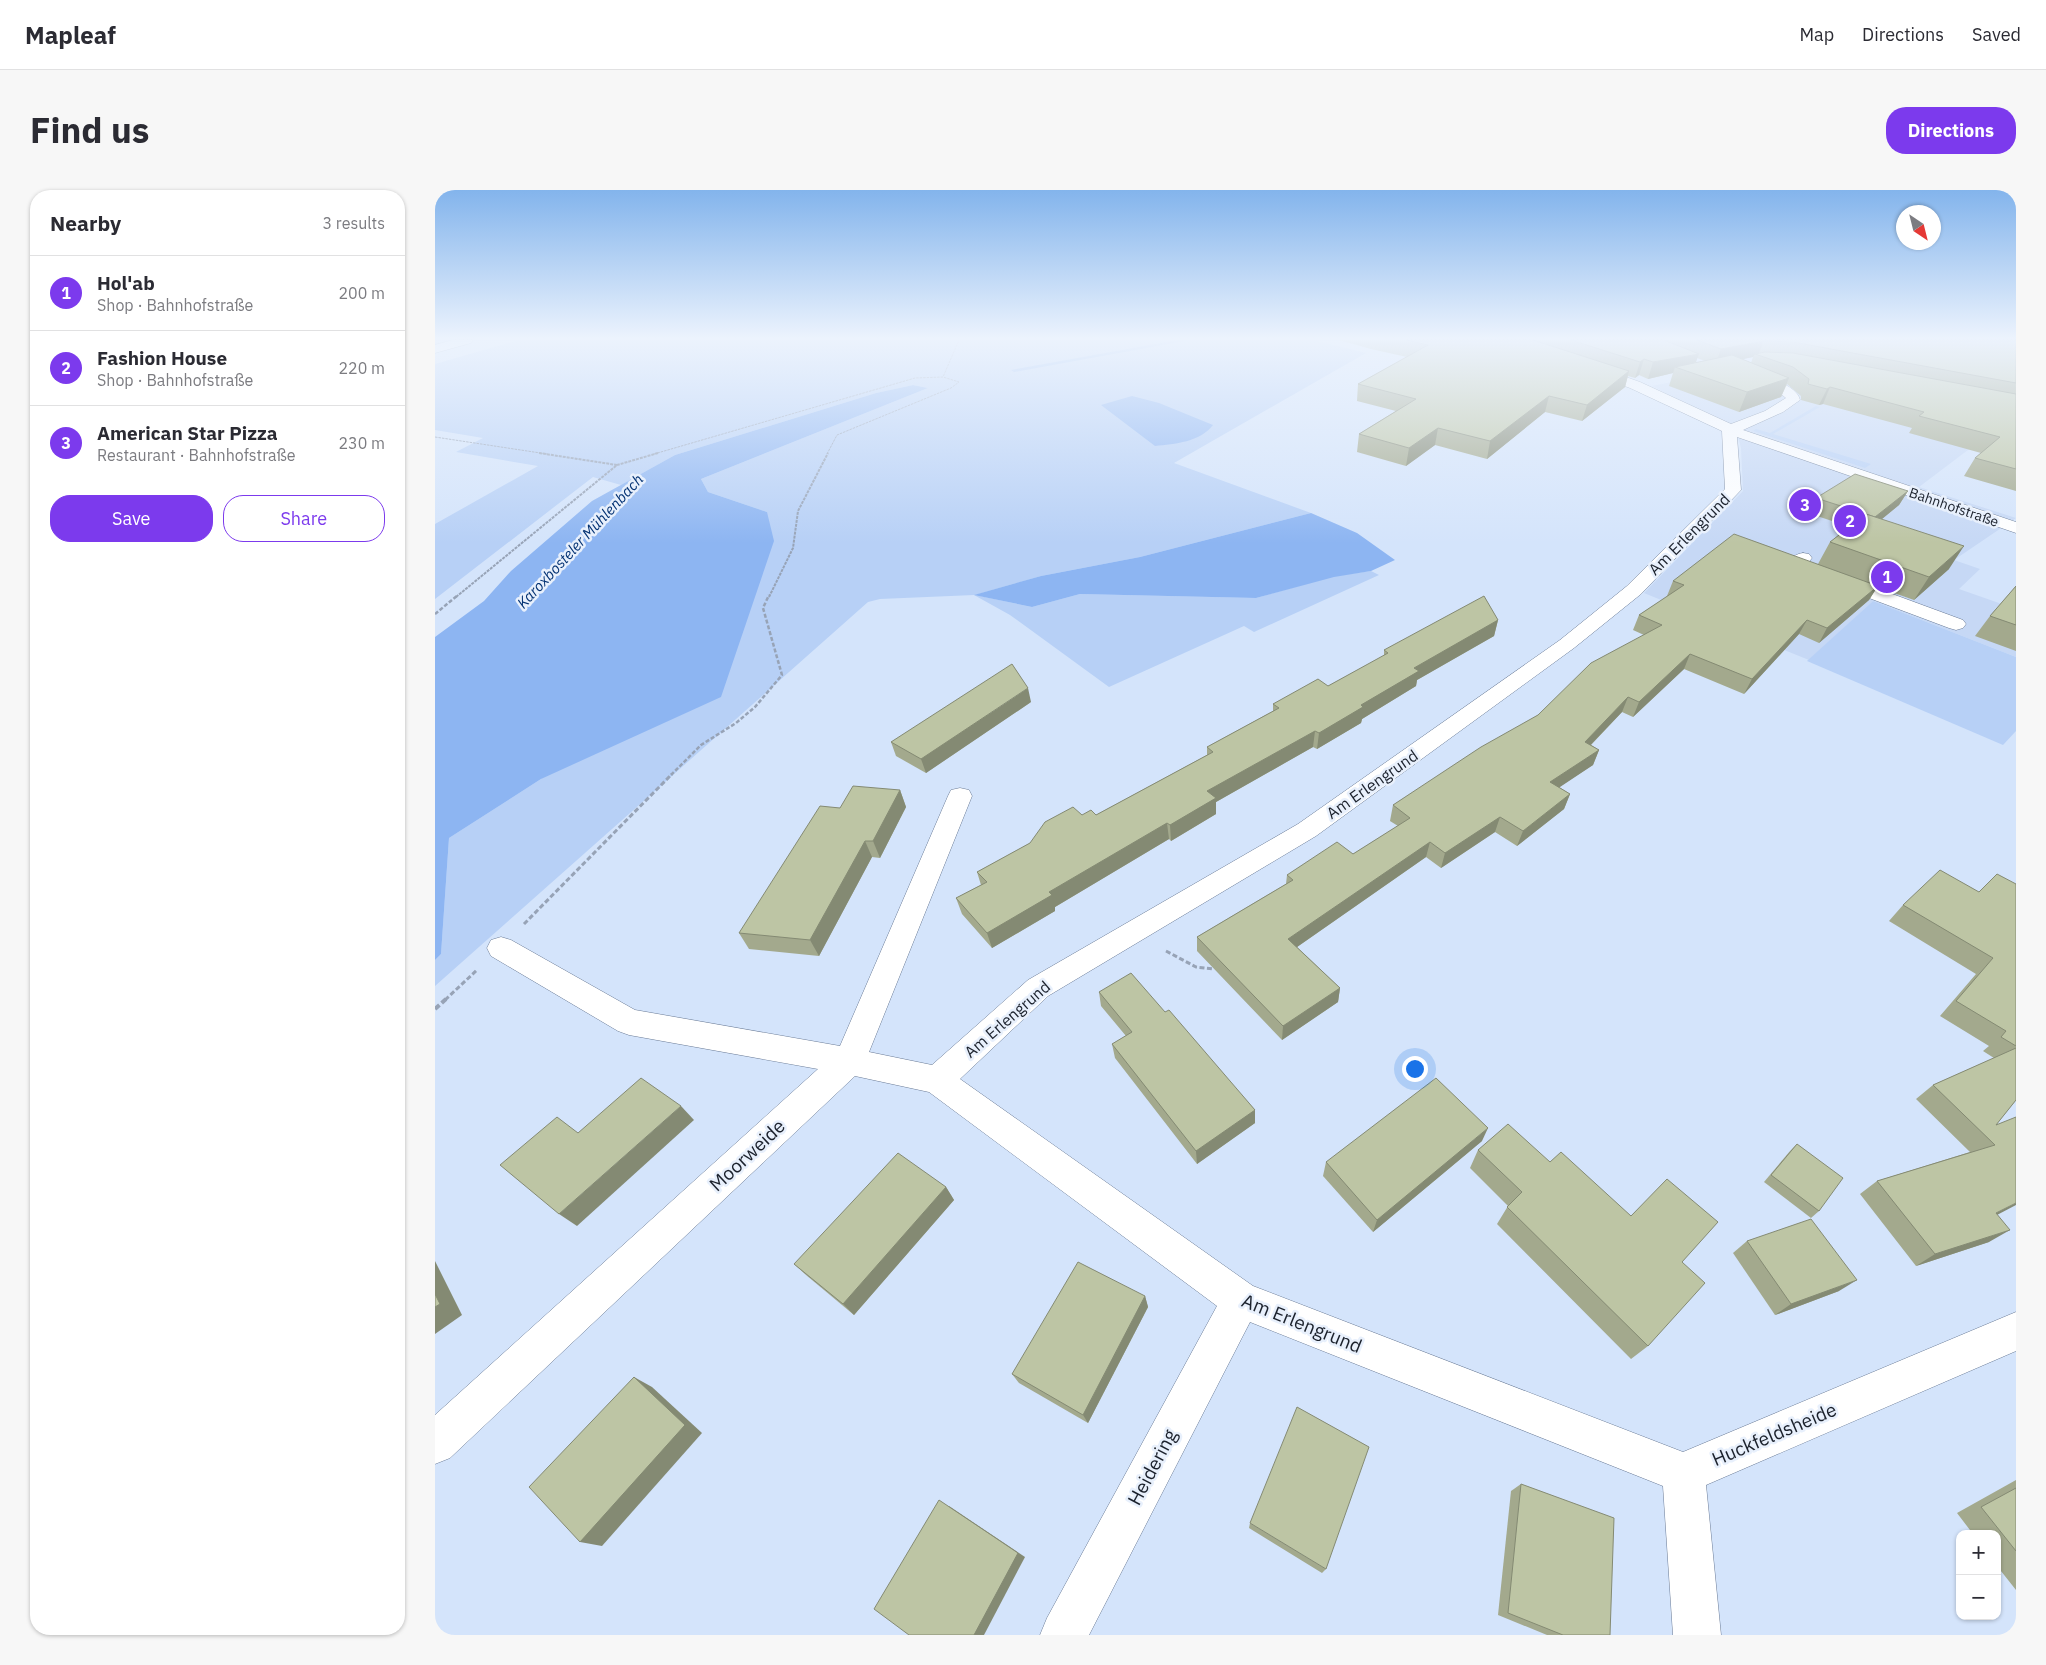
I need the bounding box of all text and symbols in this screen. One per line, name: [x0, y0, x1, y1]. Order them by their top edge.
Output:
text: Mapleaf: [25, 19, 116, 51]
text: Map: [1799, 23, 1834, 46]
text: Directions: [1862, 23, 1944, 46]
text: Saved: [1972, 23, 2021, 46]
text: Find us: [30, 107, 149, 153]
button: Directions: [1886, 107, 2016, 154]
north arrow: [1896, 205, 1941, 250]
text: Nearby: [50, 209, 121, 237]
text: 3 results: [322, 213, 385, 233]
text: Hol'ab: [97, 271, 155, 295]
text: 1: [61, 283, 71, 303]
text: 200 m: [338, 283, 385, 303]
text: Shop · Bahnhofstraße: [97, 295, 253, 315]
text: Fashion House: [97, 346, 227, 370]
text: 2: [61, 358, 71, 378]
text: 220 m: [338, 358, 385, 378]
text: Shop · Bahnhofstraße: [97, 370, 253, 390]
text: American Star Pizza: [97, 421, 278, 445]
text: 3: [61, 433, 71, 453]
text: 230 m: [338, 433, 385, 453]
text: Restaurant · Bahnhofstraße: [97, 445, 296, 465]
water label: Karoxbosteler Mühlenbach: [513, 470, 647, 612]
street label: Bahnhofstraße: [1907, 483, 2001, 531]
pin: 3: [1789, 486, 1821, 524]
street label: Am Erlengrund: [1644, 489, 1734, 579]
button: Save: [50, 495, 213, 542]
button: Share: [223, 495, 385, 542]
pin: 2: [1834, 502, 1866, 540]
pin: 1: [1871, 558, 1903, 596]
street label: Am Erlengrund: [1322, 745, 1422, 823]
street label: Am Erlengrund: [960, 976, 1054, 1062]
your location: [1402, 1056, 1428, 1082]
street label: Moorweide: [704, 1114, 790, 1196]
street label: Am Erlengrund: [1238, 1288, 1366, 1358]
street label: Huckfeldsheide: [1708, 1397, 1840, 1471]
street label: Heidering: [1122, 1425, 1182, 1509]
map controls: [1956, 1530, 2001, 1620]
button: +: [1956, 1530, 2001, 1575]
button: −: [1956, 1575, 2001, 1620]

